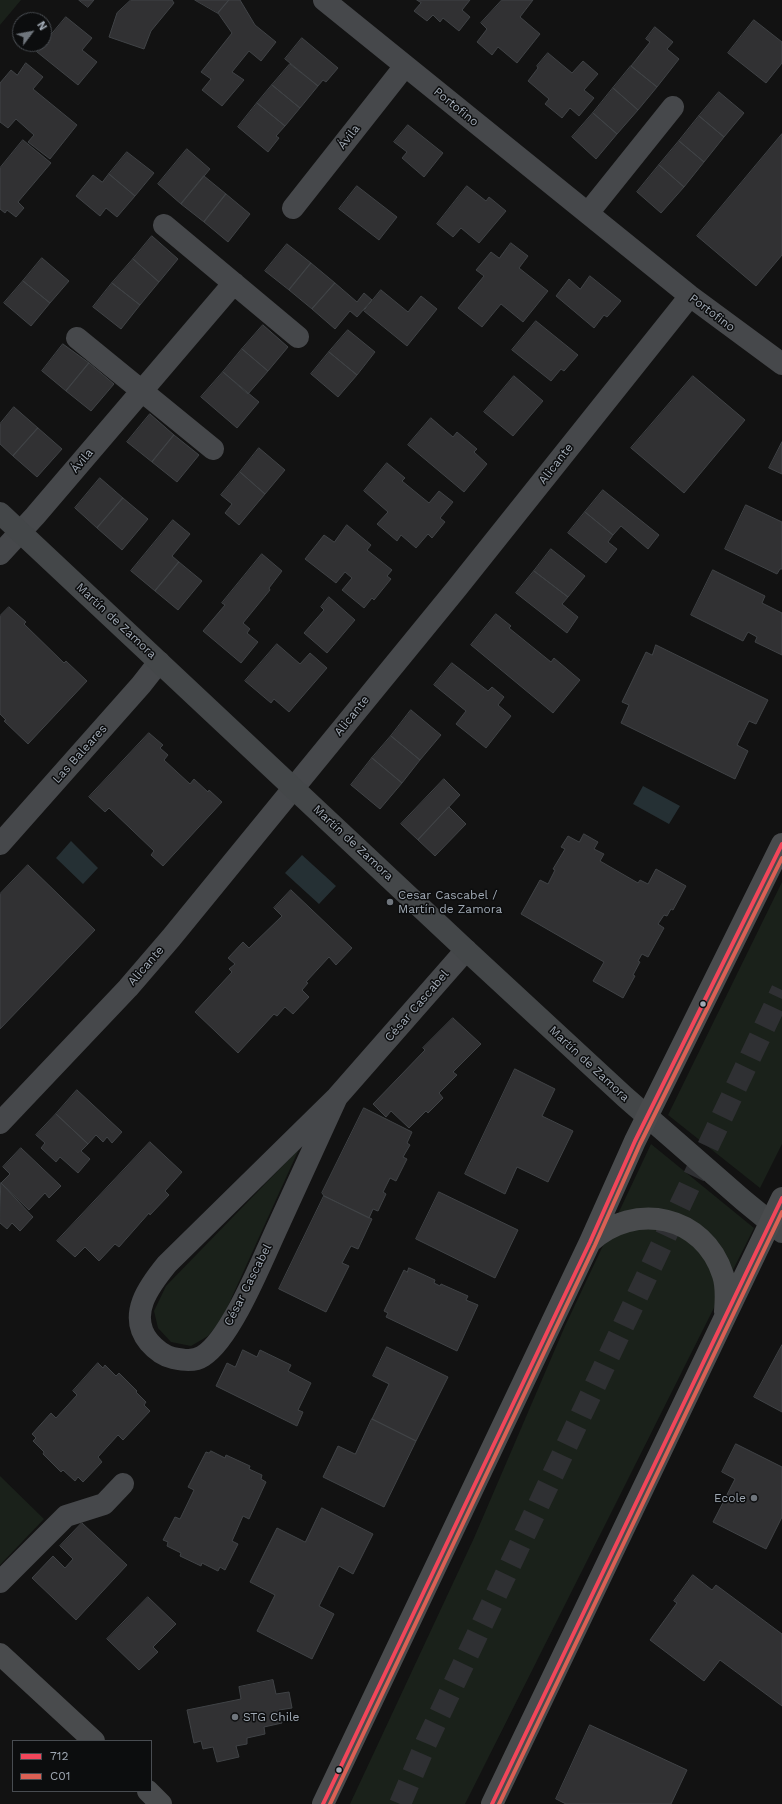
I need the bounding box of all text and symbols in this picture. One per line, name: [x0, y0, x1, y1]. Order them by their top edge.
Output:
north arrow: [12, 12, 52, 52]
text: N: [34, 19, 49, 33]
street label: Portofino: [431, 85, 481, 129]
street label: Ávila: [335, 122, 363, 152]
street label: Portofino: [686, 291, 738, 335]
street label: Alicante: [536, 441, 576, 487]
street label: Ávila: [68, 446, 96, 476]
street label: Martín de Zamora: [73, 580, 159, 662]
street label: Alicante: [331, 693, 373, 739]
street label: Las Baleares: [50, 722, 110, 786]
street label: Martín de Zamora: [310, 802, 396, 884]
place label: Cesar Cascabel / Martín de Zamora: [398, 888, 502, 916]
marker: Cesar Cascabel / Martín de Zamora: [385, 897, 395, 907]
street label: Alicante: [125, 943, 167, 989]
street label: César Cascabel: [382, 967, 452, 1045]
unlabelled marker: [698, 999, 708, 1009]
street label: Martín de Zamora: [546, 1023, 632, 1105]
street label: César Cascabel: [221, 1242, 275, 1328]
place label: Ecole: [714, 1491, 746, 1505]
marker: Ecole: [749, 1493, 759, 1503]
place label: STG Chile: [243, 1710, 300, 1724]
marker: STG Chile: [230, 1712, 240, 1722]
legend: [12, 1740, 152, 1792]
text: 712: [50, 1749, 68, 1763]
unlabelled marker: [334, 1765, 344, 1775]
text: C01: [50, 1769, 70, 1783]

